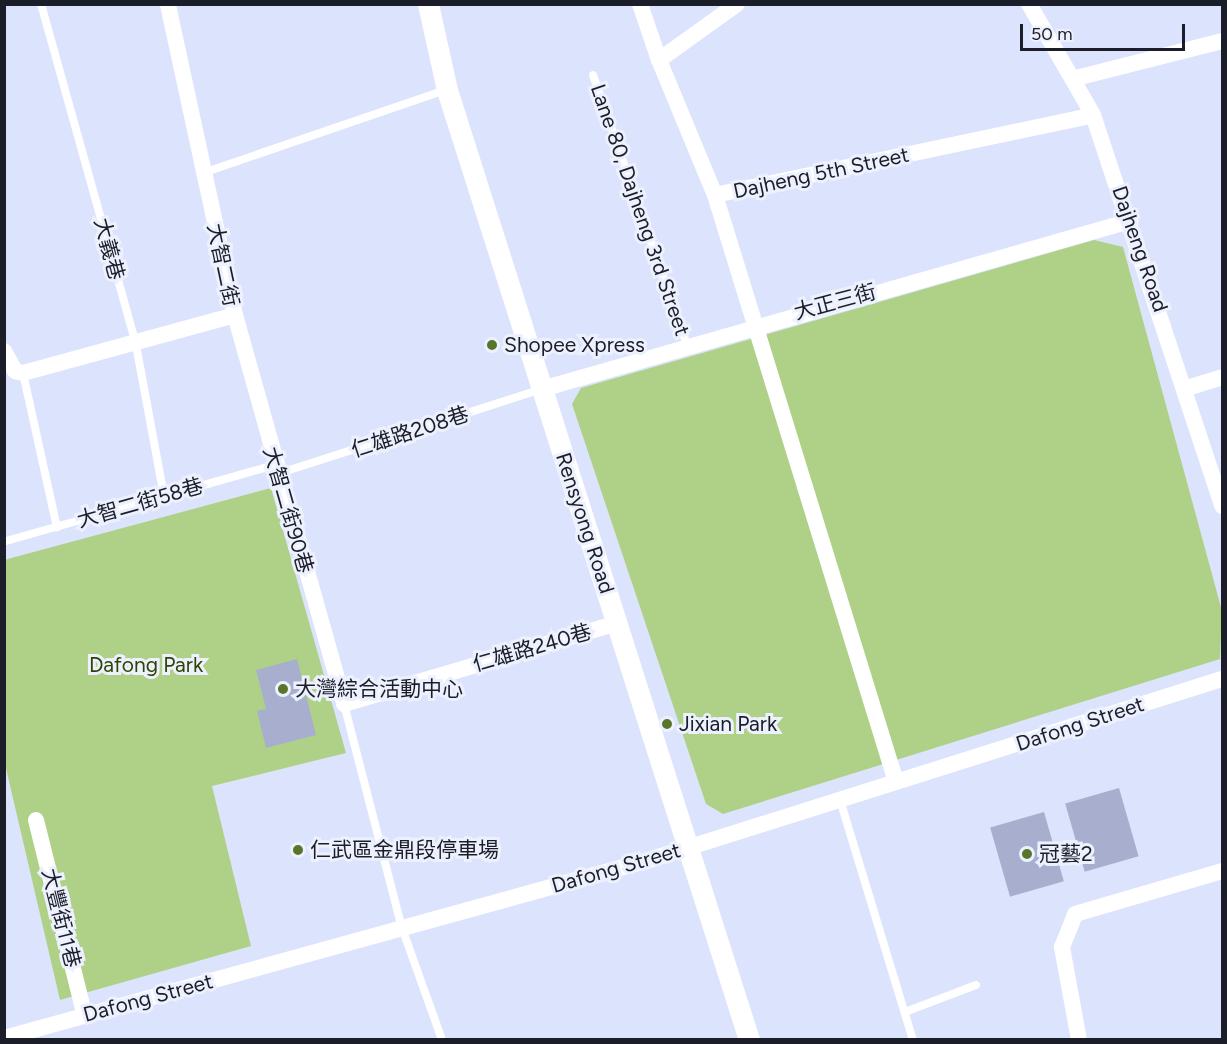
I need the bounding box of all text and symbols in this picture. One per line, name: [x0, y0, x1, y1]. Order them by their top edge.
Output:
scale bar: [1023, 12, 1188, 50]
text: 50 m: [1031, 23, 1073, 45]
street label: Lane 80, Dajheng 3rd Street: [585, 81, 695, 339]
street label: Dajheng 5th Street: [731, 142, 911, 204]
street label: Dajheng Road: [1107, 183, 1173, 315]
street label: 大義巷: [89, 215, 129, 283]
street label: 大智二街: [202, 221, 244, 309]
street label: 大正三街: [791, 279, 879, 325]
place label: Shopee Xpress: [504, 332, 645, 358]
marker: Shopee Xpress: [485, 338, 499, 352]
street label: 仁雄路208巷: [348, 401, 472, 463]
street label: 大智二街90巷: [258, 444, 318, 576]
street label: Rensyong Road: [550, 449, 620, 597]
street label: 大智二街58巷: [74, 473, 206, 533]
street label: 仁雄路240巷: [470, 619, 594, 677]
park label: Dafong Park: [89, 652, 203, 678]
place label: 大灣綜合活動中心: [295, 676, 463, 702]
marker: 大灣綜合活動中心: [276, 682, 290, 696]
street label: Dafong Street: [1013, 691, 1147, 757]
place label: Jixian Park: [679, 711, 777, 737]
marker: Jixian Park: [660, 717, 674, 731]
place label: 仁武區金鼎段停車場: [310, 837, 499, 863]
street label: Dafong Street: [549, 838, 683, 898]
place label: 冠藝2: [1039, 841, 1093, 867]
marker: 仁武區金鼎段停車場: [291, 843, 305, 857]
marker: 冠藝2: [1020, 847, 1034, 861]
street label: 大豐街11巷: [37, 866, 85, 970]
street label: Dafong Street: [80, 969, 216, 1027]

